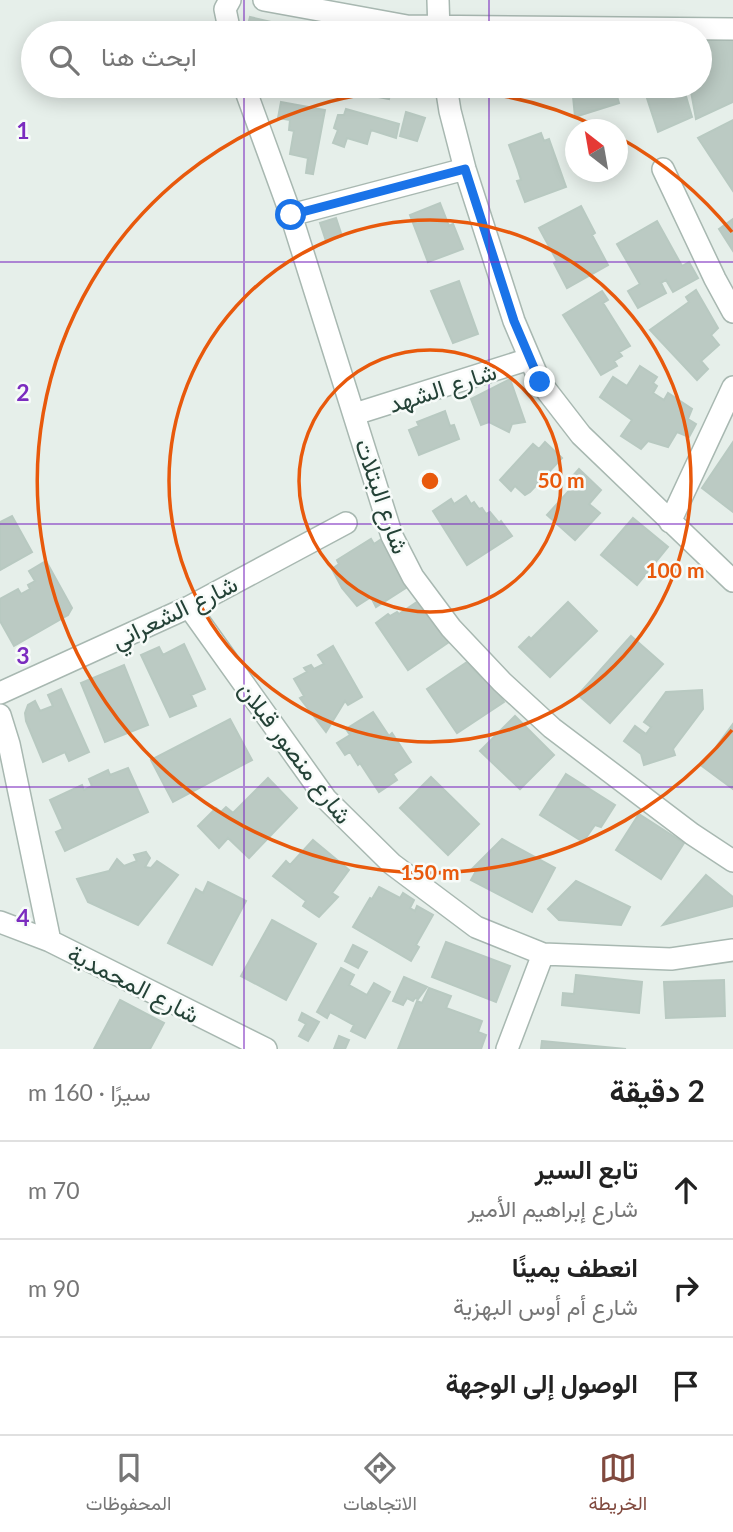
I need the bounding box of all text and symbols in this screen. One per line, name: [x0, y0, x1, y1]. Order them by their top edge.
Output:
search box: [21, 21, 712, 98]
text: ابحث هنا: [101, 40, 197, 72]
icon: search: [45, 41, 83, 79]
text: 1: [16, 116, 30, 144]
north arrow: [565, 119, 628, 182]
route start: [275, 199, 306, 230]
street label: شارع الشهد: [384, 356, 501, 421]
route end: [524, 366, 555, 397]
text: 2: [16, 378, 30, 406]
street label: شارع البتلات: [347, 435, 416, 558]
text: 50 m: [537, 467, 585, 492]
centre of rings: [418, 469, 442, 493]
text: 100 m: [645, 557, 705, 582]
street label: شارع الشعراني: [106, 568, 244, 659]
text: 3: [16, 641, 30, 669]
street label: شارع منصور قبلان: [231, 675, 359, 831]
text: 150 m: [400, 859, 460, 884]
text: 4: [16, 903, 30, 931]
street label: شارع المحمدية: [62, 938, 204, 1031]
text: 2 دقيقة: [610, 1072, 705, 1108]
text: سيرًا · 160 m: [28, 1078, 151, 1106]
text: تابع السير: [535, 1153, 638, 1185]
icon: ahead: [667, 1171, 705, 1209]
text: 70 m: [28, 1176, 80, 1204]
text: شارع إبراهيم الأمير: [468, 1194, 638, 1222]
text: انعطف يمينًا: [512, 1251, 638, 1283]
icon: right: [667, 1269, 705, 1307]
text: 90 m: [28, 1274, 80, 1302]
text: شارع أم أوس البهزية: [453, 1292, 638, 1320]
text: الوصول إلى الوجهة: [446, 1367, 638, 1399]
icon: arrive: [667, 1367, 705, 1405]
tab: المحفوظات: [86, 1449, 171, 1520]
tab: الاتجاهات: [343, 1449, 417, 1520]
tab: الخريطة: [588, 1449, 647, 1520]

